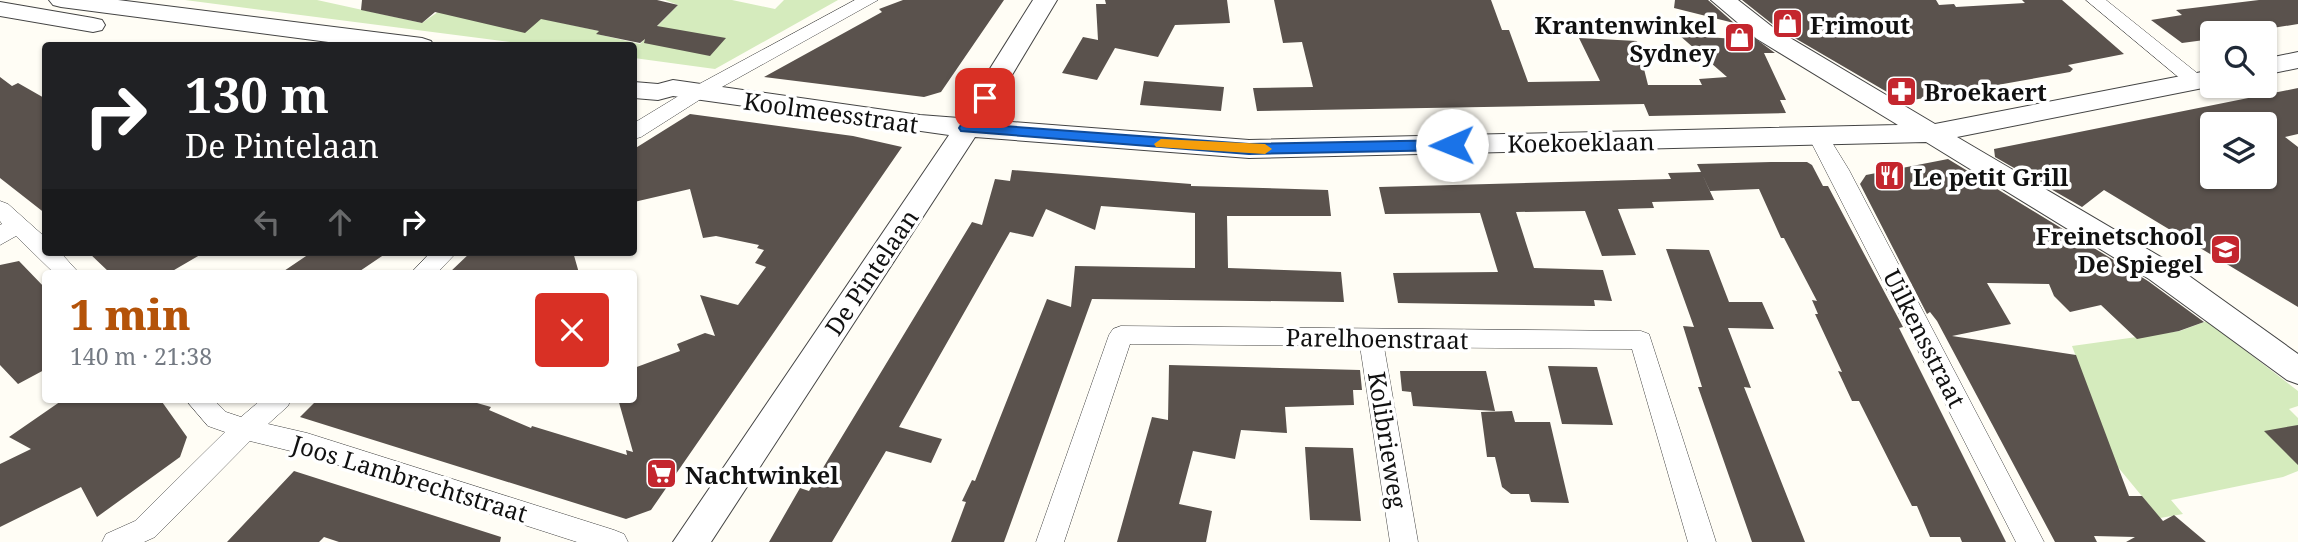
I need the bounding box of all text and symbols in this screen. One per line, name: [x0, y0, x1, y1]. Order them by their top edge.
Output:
shop icon: Frimout: [1770, 7, 1804, 41]
place label: Krantenwinkel Sydney: [1534, 8, 1717, 69]
place label: Frimout: [1810, 8, 1910, 41]
shop icon: Krantenwinkel Sydney: [1722, 21, 1756, 55]
map controls: [2200, 21, 2277, 189]
button: search: [2200, 21, 2277, 98]
text: 130 m: [185, 61, 329, 127]
pin: [955, 68, 1015, 128]
icon: right: [70, 70, 161, 161]
pharmacy icon: Broekaert: [1884, 74, 1918, 108]
place label: Broekaert: [1924, 75, 2047, 108]
icon: arrive: [966, 79, 1004, 117]
street label: Koolmeesstraat: [741, 83, 921, 141]
position arrow: [1415, 108, 1489, 182]
button: layers: [2200, 112, 2277, 189]
text: De Pintelaan: [185, 124, 379, 167]
street label: Koekoeklaan: [1507, 124, 1655, 160]
restaurant icon: Le petit Grill: [1873, 159, 1907, 193]
place label: Le petit Grill: [1913, 160, 2069, 193]
street label: De Pintelaan: [817, 202, 925, 342]
icon: left: [248, 203, 286, 241]
icon: ahead: [321, 203, 359, 241]
icon: right: [394, 203, 432, 241]
place label: Freinetschool De Spiegel: [2036, 219, 2204, 280]
school or university icon: Freinetschool De Spiegel: [2209, 232, 2243, 266]
street label: Uilkensstraat: [1876, 263, 1974, 413]
text: 1 min: [70, 285, 191, 342]
button: close: [535, 293, 609, 367]
street label: Parelhoenstraat: [1285, 320, 1469, 356]
text: 140 m · 21:38: [70, 340, 212, 372]
street label: Kolibrieweg: [1361, 369, 1415, 511]
street label: Joos Lambrechtstraat: [287, 426, 532, 530]
supermarket icon: Nachtwinkel: [645, 457, 679, 491]
place label: Nachtwinkel: [685, 458, 839, 491]

